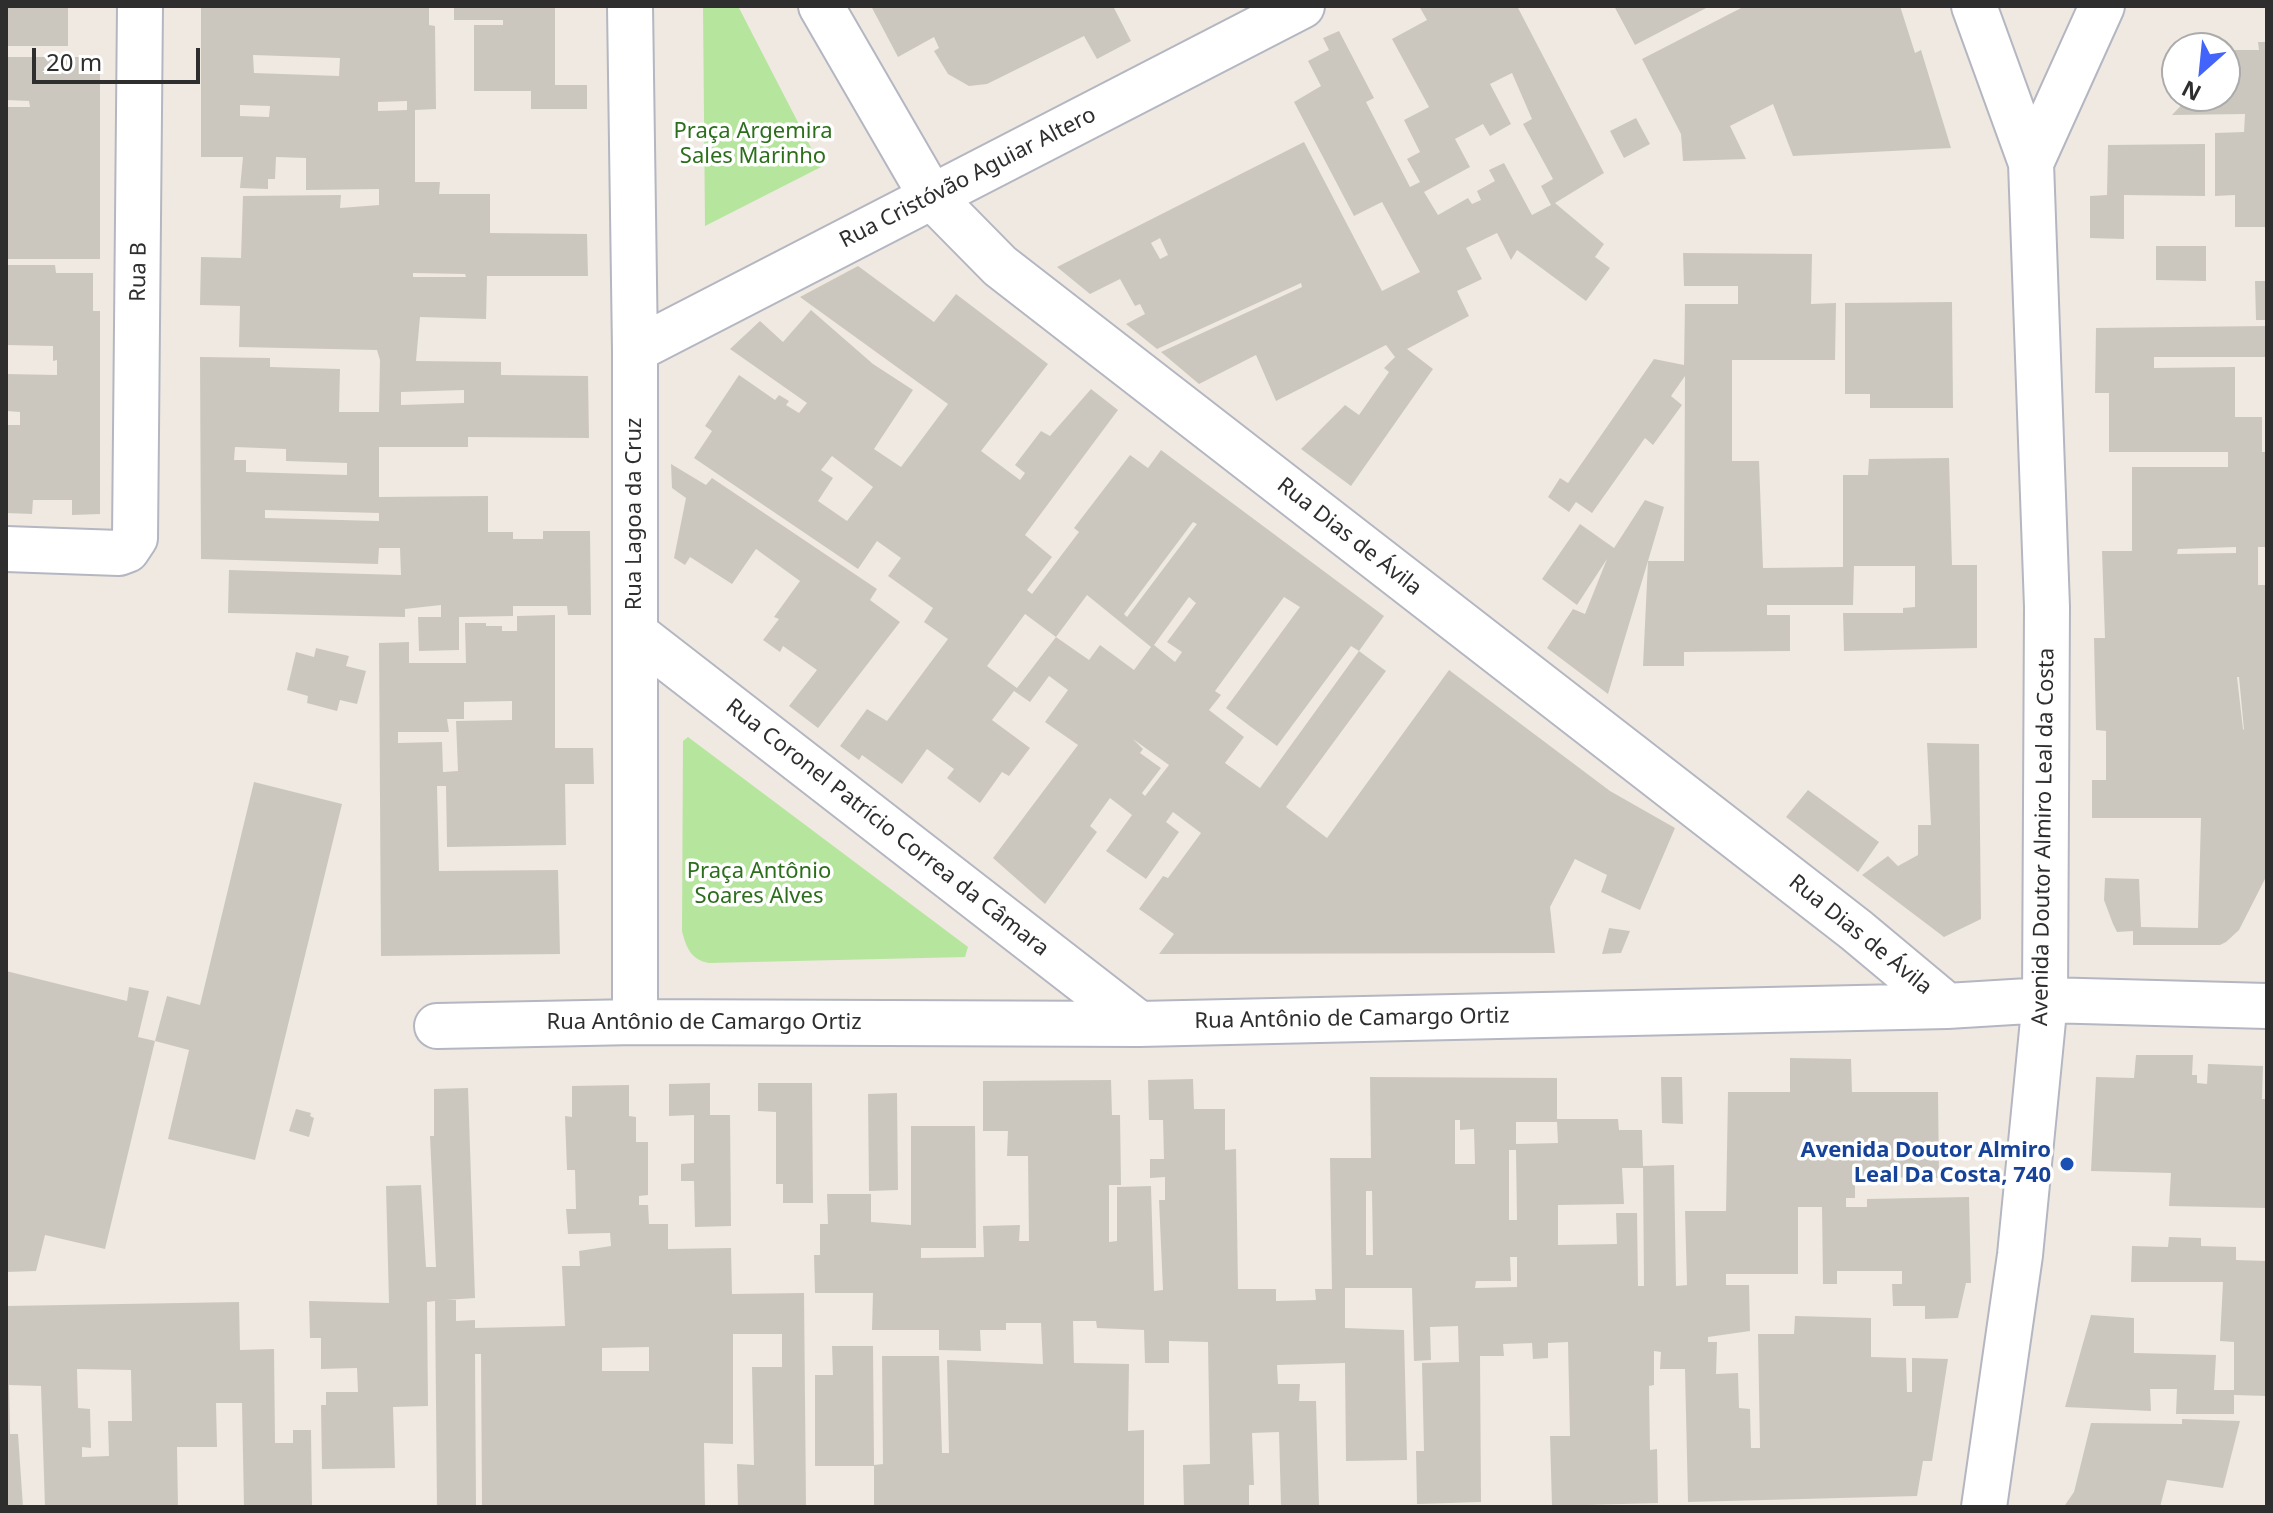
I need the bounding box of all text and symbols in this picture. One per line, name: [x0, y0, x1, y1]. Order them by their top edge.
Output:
scale bar: [36, 32, 204, 82]
north arrow: [2161, 32, 2241, 112]
text: 20 m: [46, 45, 102, 78]
text: N: [2176, 74, 2206, 109]
street label: Rua Cristóvão Aguiar Altero: [836, 102, 1100, 254]
park label: Praça Argemira Sales Marinho: [673, 119, 833, 170]
street label: Rua B: [125, 242, 153, 302]
street label: Rua Lagoa da Cruz: [622, 418, 648, 610]
street label: Rua Dias de Ávila: [1271, 472, 1427, 602]
street label: Avenida Doutor Almiro Leal da Costa: [2027, 648, 2061, 1026]
street label: Rua Coronel Patrício Correa da Câmara: [720, 694, 1054, 962]
park label: Praça Antônio Soares Alves: [687, 859, 831, 910]
street label: Rua Dias de Ávila: [1783, 869, 1937, 1001]
street label: Rua Antônio de Camargo Ortiz: [1194, 1003, 1510, 1035]
street label: Rua Antônio de Camargo Ortiz: [546, 1010, 862, 1036]
place label: Avenida Doutor Almiro Leal Da Costa, 740: [1800, 1138, 2051, 1190]
marker: Avenida Doutor Almiro Leal Da Costa, 740: [2058, 1155, 2076, 1173]

